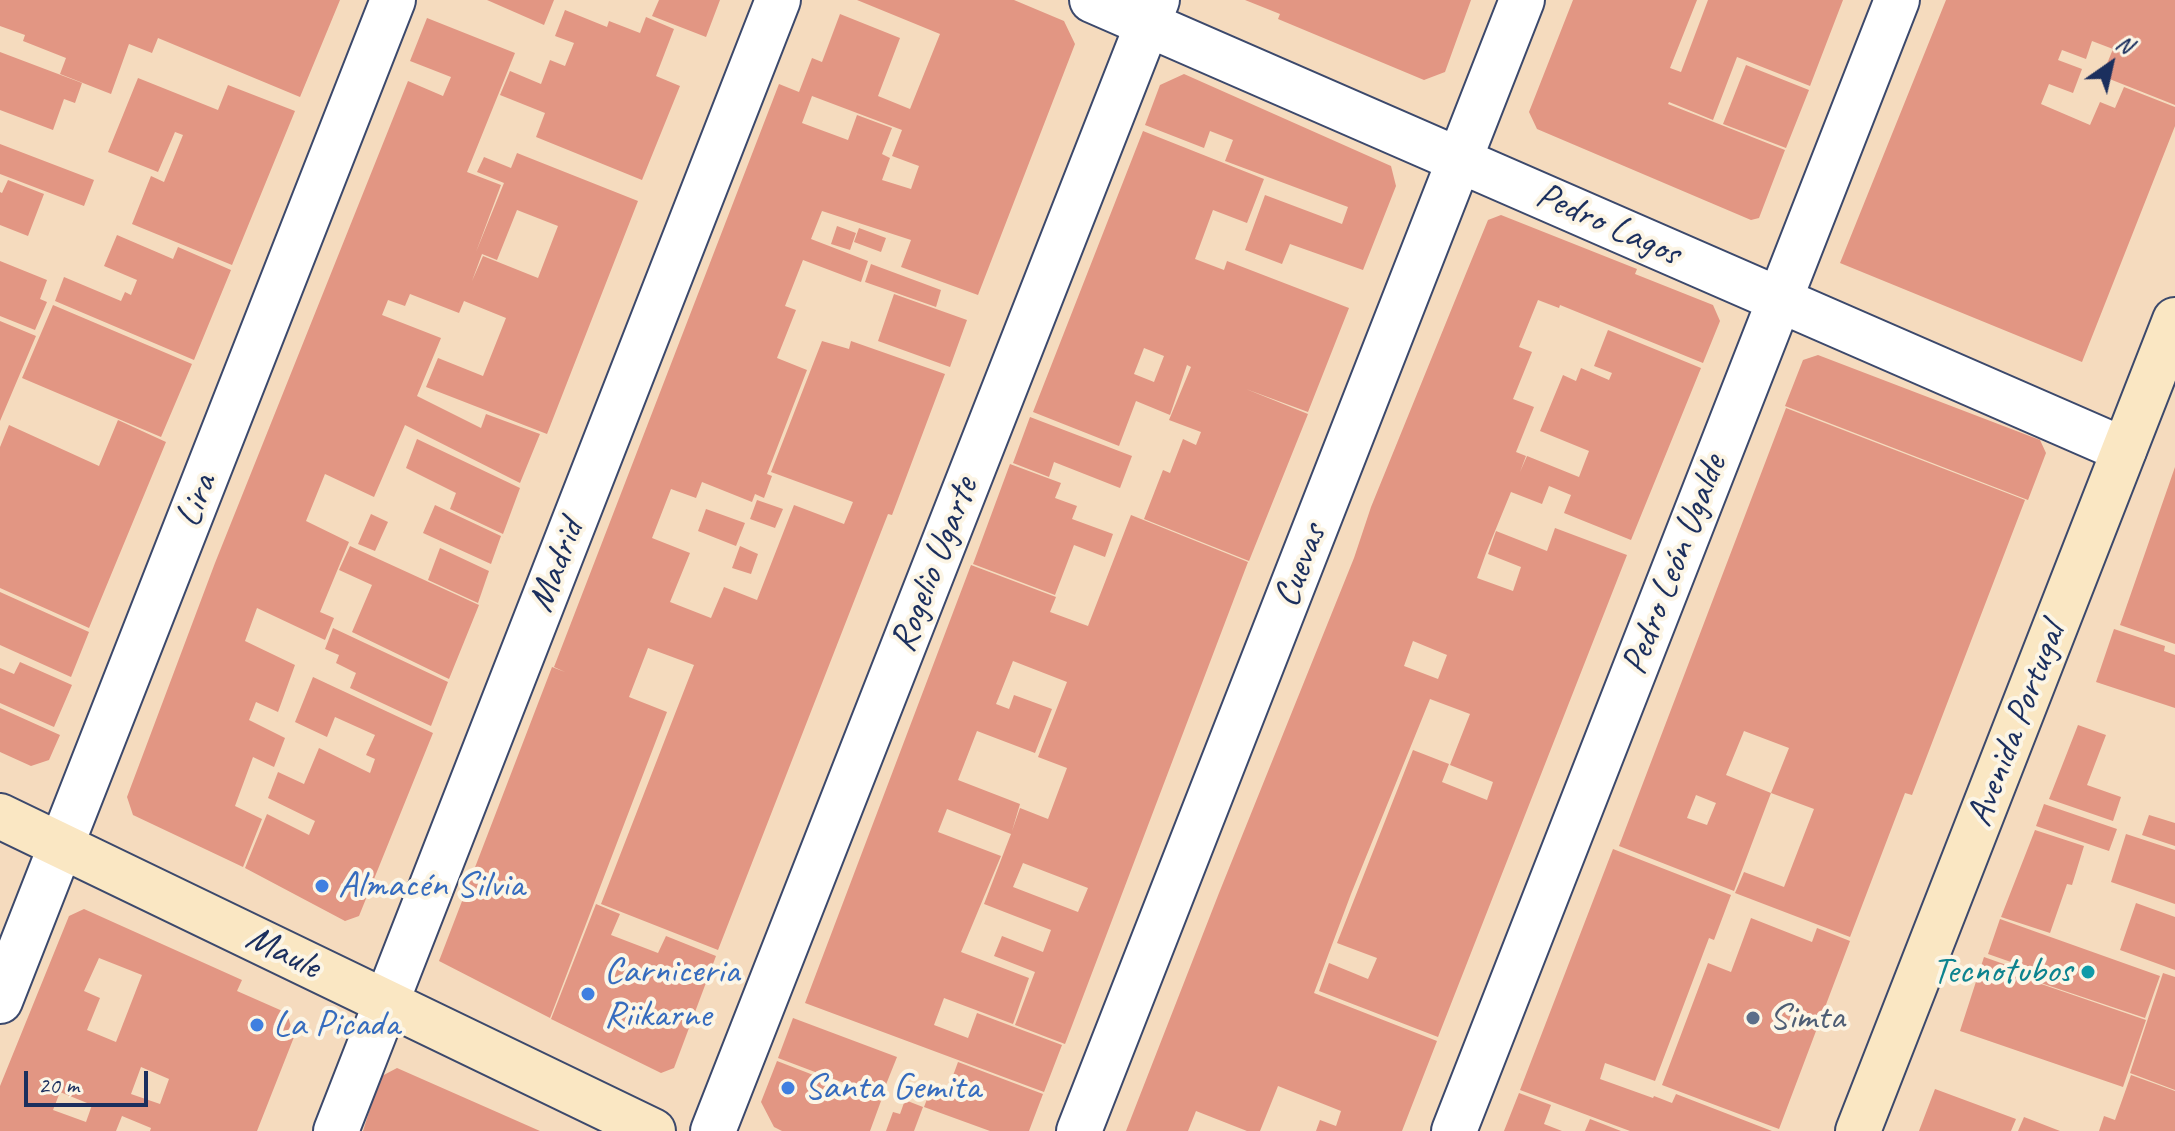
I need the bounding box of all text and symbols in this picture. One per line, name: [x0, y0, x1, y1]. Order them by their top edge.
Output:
north arrow: [2071, 24, 2151, 104]
text: N: [2111, 29, 2138, 60]
street label: Pedro Lagos: [1529, 173, 1687, 277]
street label: Pedro León Ugalde: [1612, 449, 1738, 681]
street label: Lira: [166, 468, 228, 534]
street label: Rogelio Ugarte: [881, 471, 989, 659]
street label: Madrid: [519, 514, 595, 618]
street label: Cuevas: [1264, 518, 1338, 614]
street label: Avenida Portugal: [1957, 617, 2077, 833]
place label: Almacén Silvia: [338, 863, 524, 909]
marker: Almacén Silvia: [313, 877, 331, 895]
street label: Maule: [238, 916, 328, 990]
place label: Carniceria Riikarne: [604, 949, 739, 1038]
place label: Tecnotubos: [1932, 949, 2072, 995]
marker: Tecnotubos: [2079, 963, 2097, 981]
marker: Carniceria Riikarne: [579, 985, 597, 1003]
place label: Simta: [1769, 995, 1844, 1041]
place label: La Picada: [273, 1002, 399, 1048]
marker: Simta: [1744, 1009, 1762, 1027]
marker: La Picada: [248, 1016, 266, 1034]
scale bar: [28, 1055, 152, 1105]
place label: Santa Gemita: [804, 1065, 980, 1111]
text: 20 m: [38, 1070, 79, 1100]
marker: Santa Gemita: [779, 1079, 797, 1097]

